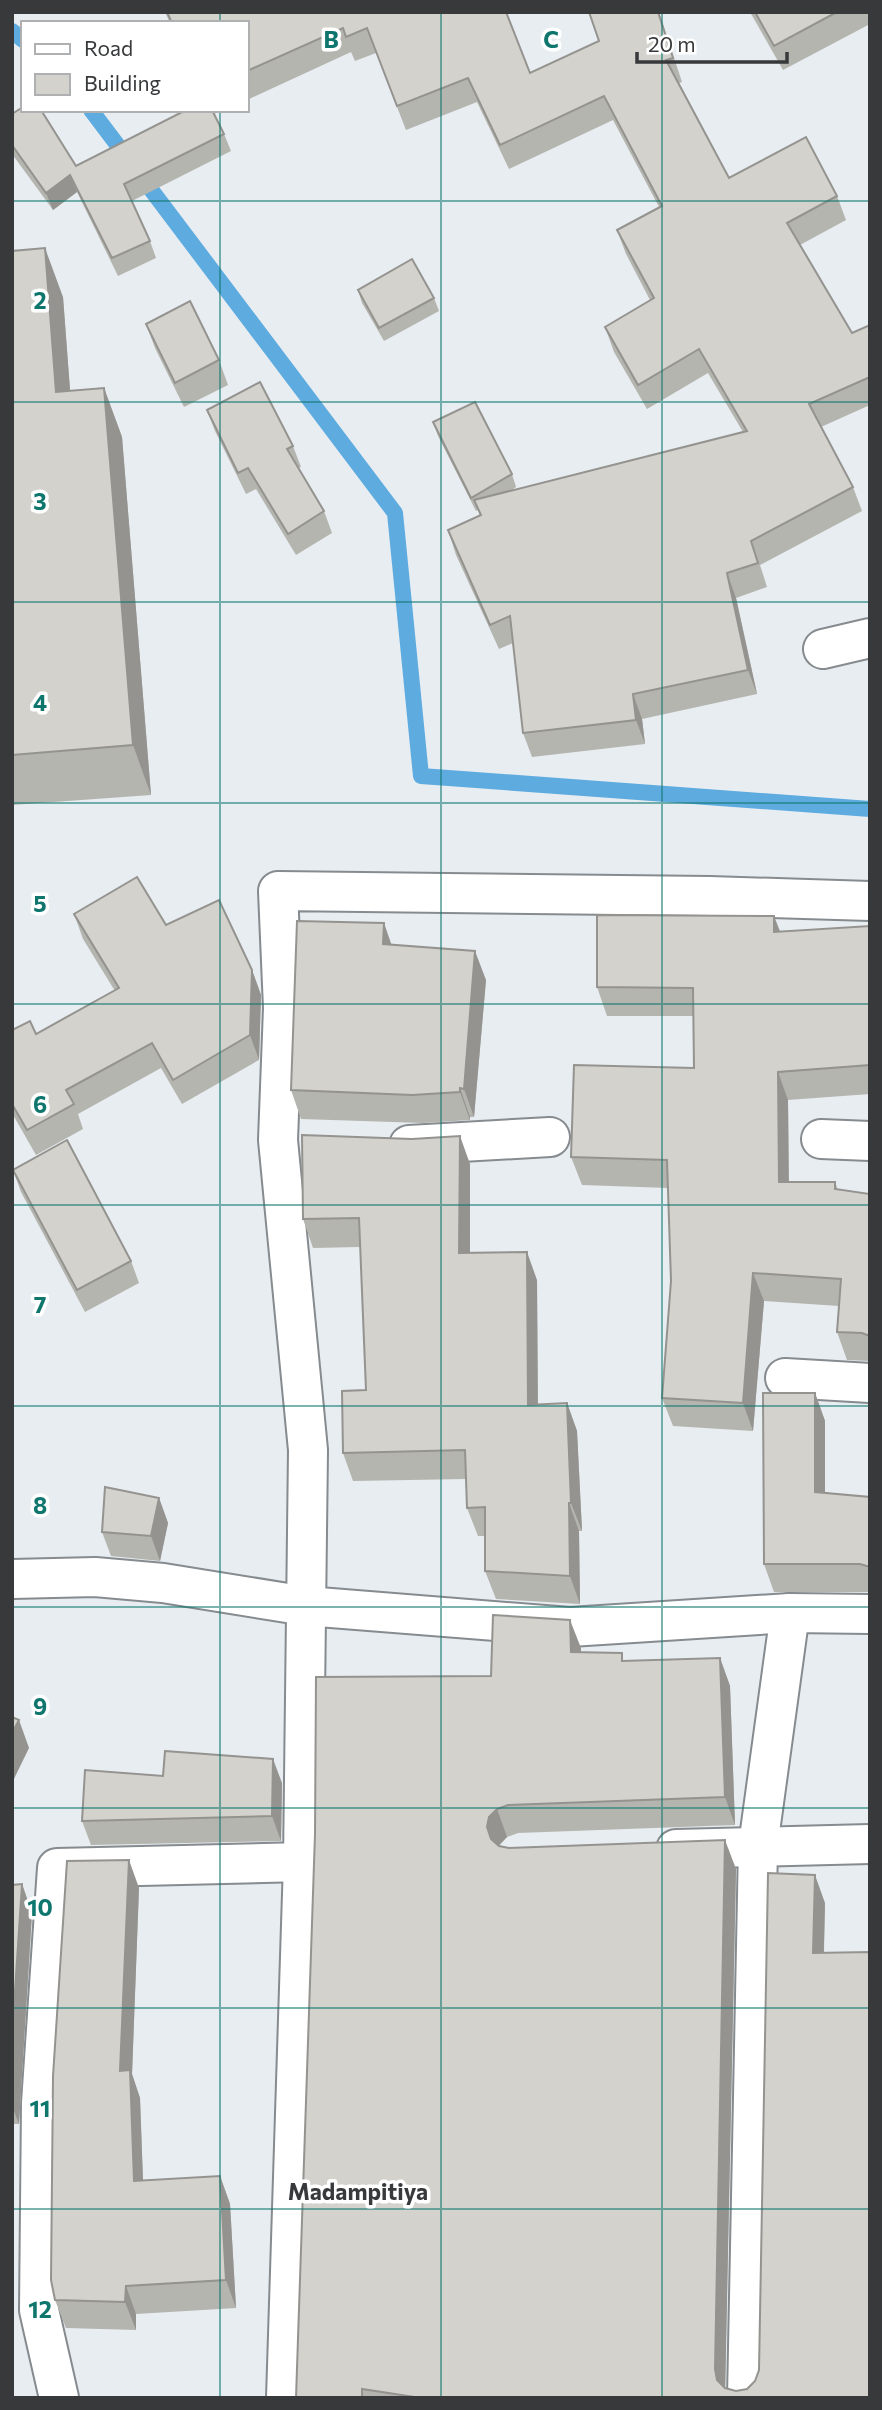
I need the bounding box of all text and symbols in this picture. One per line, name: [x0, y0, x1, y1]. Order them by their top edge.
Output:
legend: [21, 21, 248, 112]
scale bar: [637, 21, 788, 65]
text: B: [323, 25, 339, 53]
text: C: [543, 25, 559, 53]
text: 20 m: [648, 31, 696, 56]
text: Road: [84, 35, 133, 60]
text: Building: [84, 70, 161, 95]
text: 2: [33, 286, 47, 314]
text: 3: [33, 487, 47, 515]
text: 4: [33, 688, 47, 716]
text: 5: [33, 889, 47, 917]
text: 6: [33, 1090, 47, 1118]
text: 7: [34, 1290, 46, 1318]
text: 8: [33, 1491, 47, 1519]
text: 9: [33, 1692, 47, 1720]
text: 10: [27, 1893, 53, 1921]
text: 11: [30, 2094, 50, 2122]
district label: Madampitiya: [288, 2177, 428, 2205]
text: 12: [28, 2295, 52, 2323]

